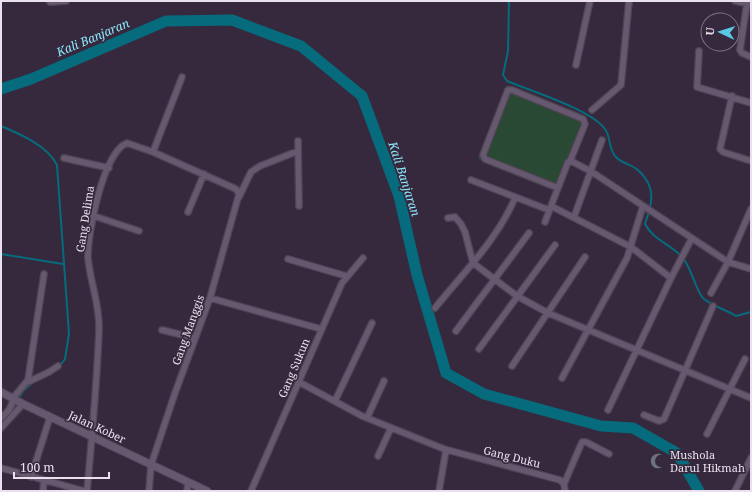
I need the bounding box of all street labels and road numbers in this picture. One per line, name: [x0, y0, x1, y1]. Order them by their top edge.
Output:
street label: Gang Delima: [72, 184, 97, 253]
street label: Gang Manggis: [168, 293, 207, 367]
street label: Gang Sukun: [274, 336, 313, 400]
street label: Jalan Kober: [65, 406, 129, 447]
street label: Gang Duku: [482, 442, 542, 471]

